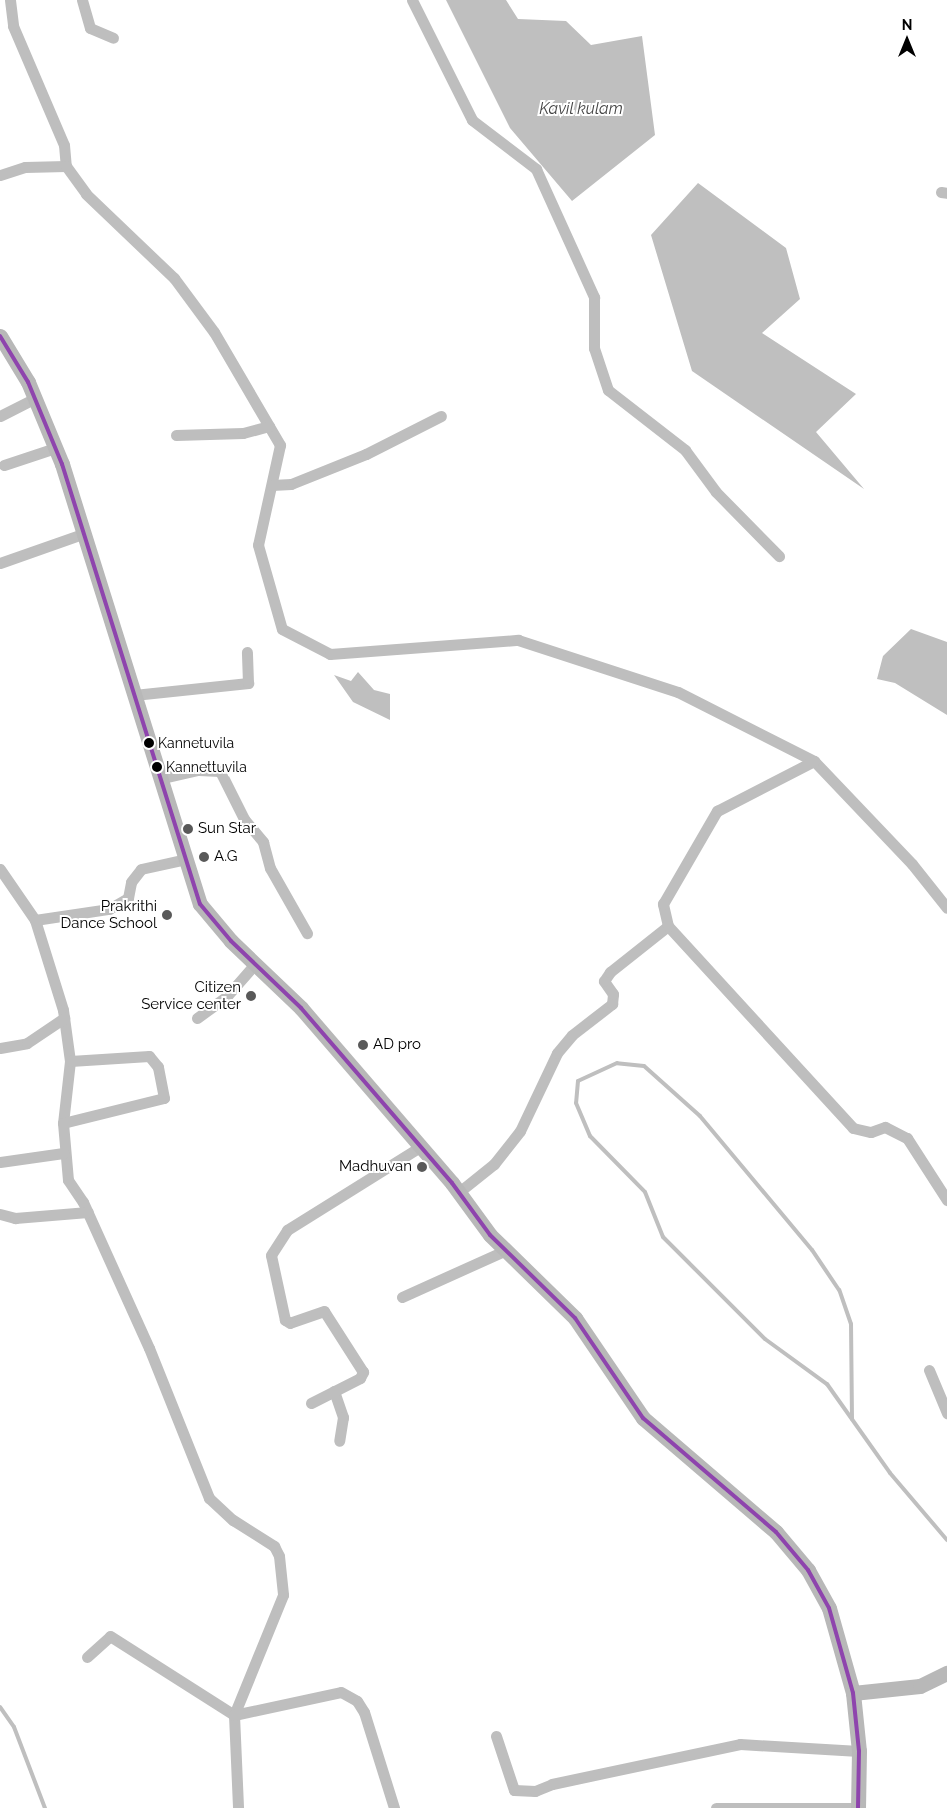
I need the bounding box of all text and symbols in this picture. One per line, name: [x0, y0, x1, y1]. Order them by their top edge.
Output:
north arrow: [882, 15, 932, 65]
text: N: [902, 17, 912, 33]
water label: Kavil kulam: [539, 99, 623, 119]
place label: Kannetuvila: [158, 735, 234, 751]
marker: Kannetuvila: [144, 738, 154, 748]
place label: Kannettuvila: [166, 759, 247, 775]
marker: Kannettuvila: [152, 762, 162, 772]
place label: Sun Star: [198, 820, 256, 838]
marker: Sun Star: [182, 823, 194, 835]
place label: A.G: [214, 848, 237, 866]
marker: A.G: [198, 851, 210, 863]
place label: Prakrithi Dance School: [61, 897, 157, 932]
marker: Prakrithi Dance School: [161, 909, 173, 921]
place label: Citizen Service center: [141, 978, 241, 1013]
marker: Citizen Service center: [245, 990, 257, 1002]
place label: AD pro: [373, 1036, 421, 1054]
marker: AD pro: [357, 1039, 369, 1051]
place label: Madhuvan: [339, 1158, 412, 1176]
marker: Madhuvan: [416, 1161, 428, 1173]

